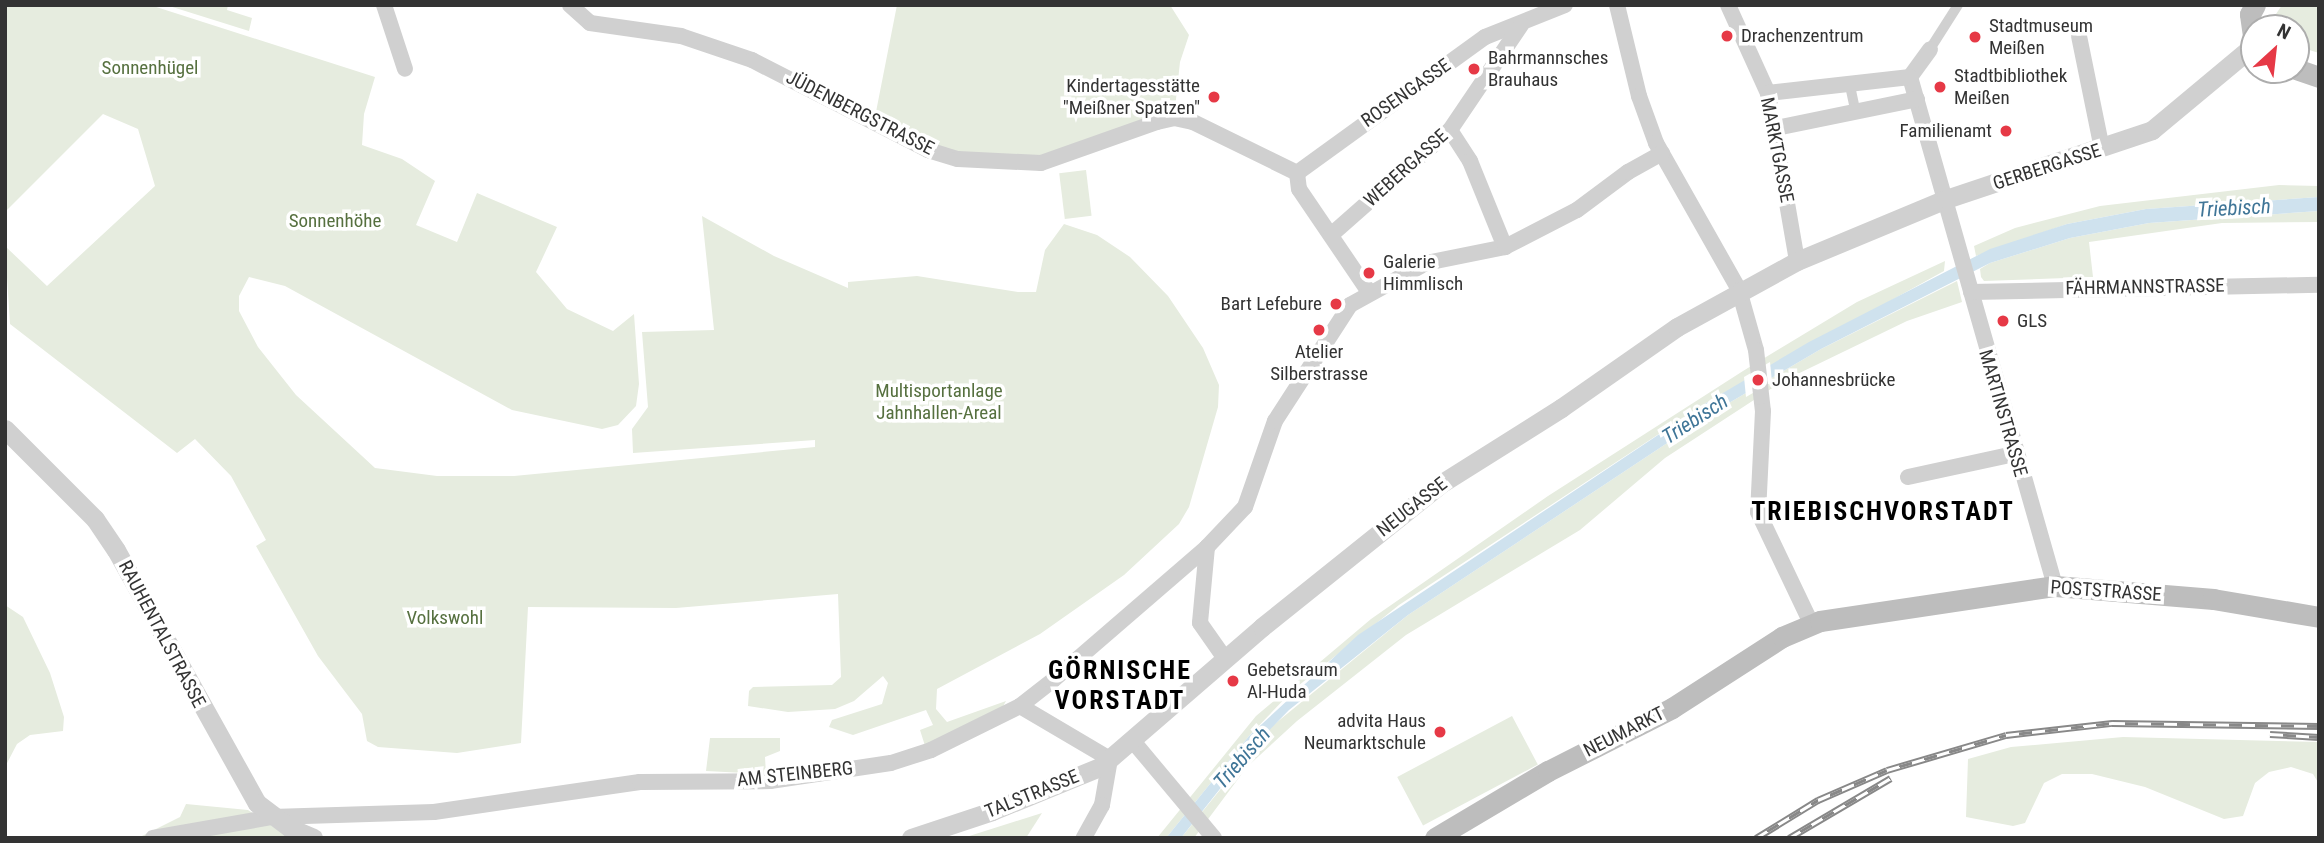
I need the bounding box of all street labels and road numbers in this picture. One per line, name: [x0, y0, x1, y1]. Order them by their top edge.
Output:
street label: ROSENGASSE: [1357, 54, 1455, 132]
street label: JÜDENBERGSTRASSE: [782, 66, 938, 160]
street label: MARKTGASSE: [1756, 95, 1798, 205]
street label: WEBERGASSE: [1359, 124, 1453, 212]
street label: GERBERGASSE: [1990, 139, 2104, 195]
street label: FÄHRMANNSTRASSE: [2065, 274, 2225, 300]
street label: MARTINSTRASSE: [1974, 347, 2032, 479]
street label: NEUGASSE: [1372, 472, 1452, 542]
street label: RAUHENTALSTRASSE: [114, 557, 210, 711]
street label: POSTSTRASSE: [2050, 576, 2162, 606]
street label: NEUMARKT: [1580, 702, 1668, 762]
street label: AM STEINBERG: [736, 757, 854, 791]
street label: TALSTRASSE: [982, 765, 1082, 823]

